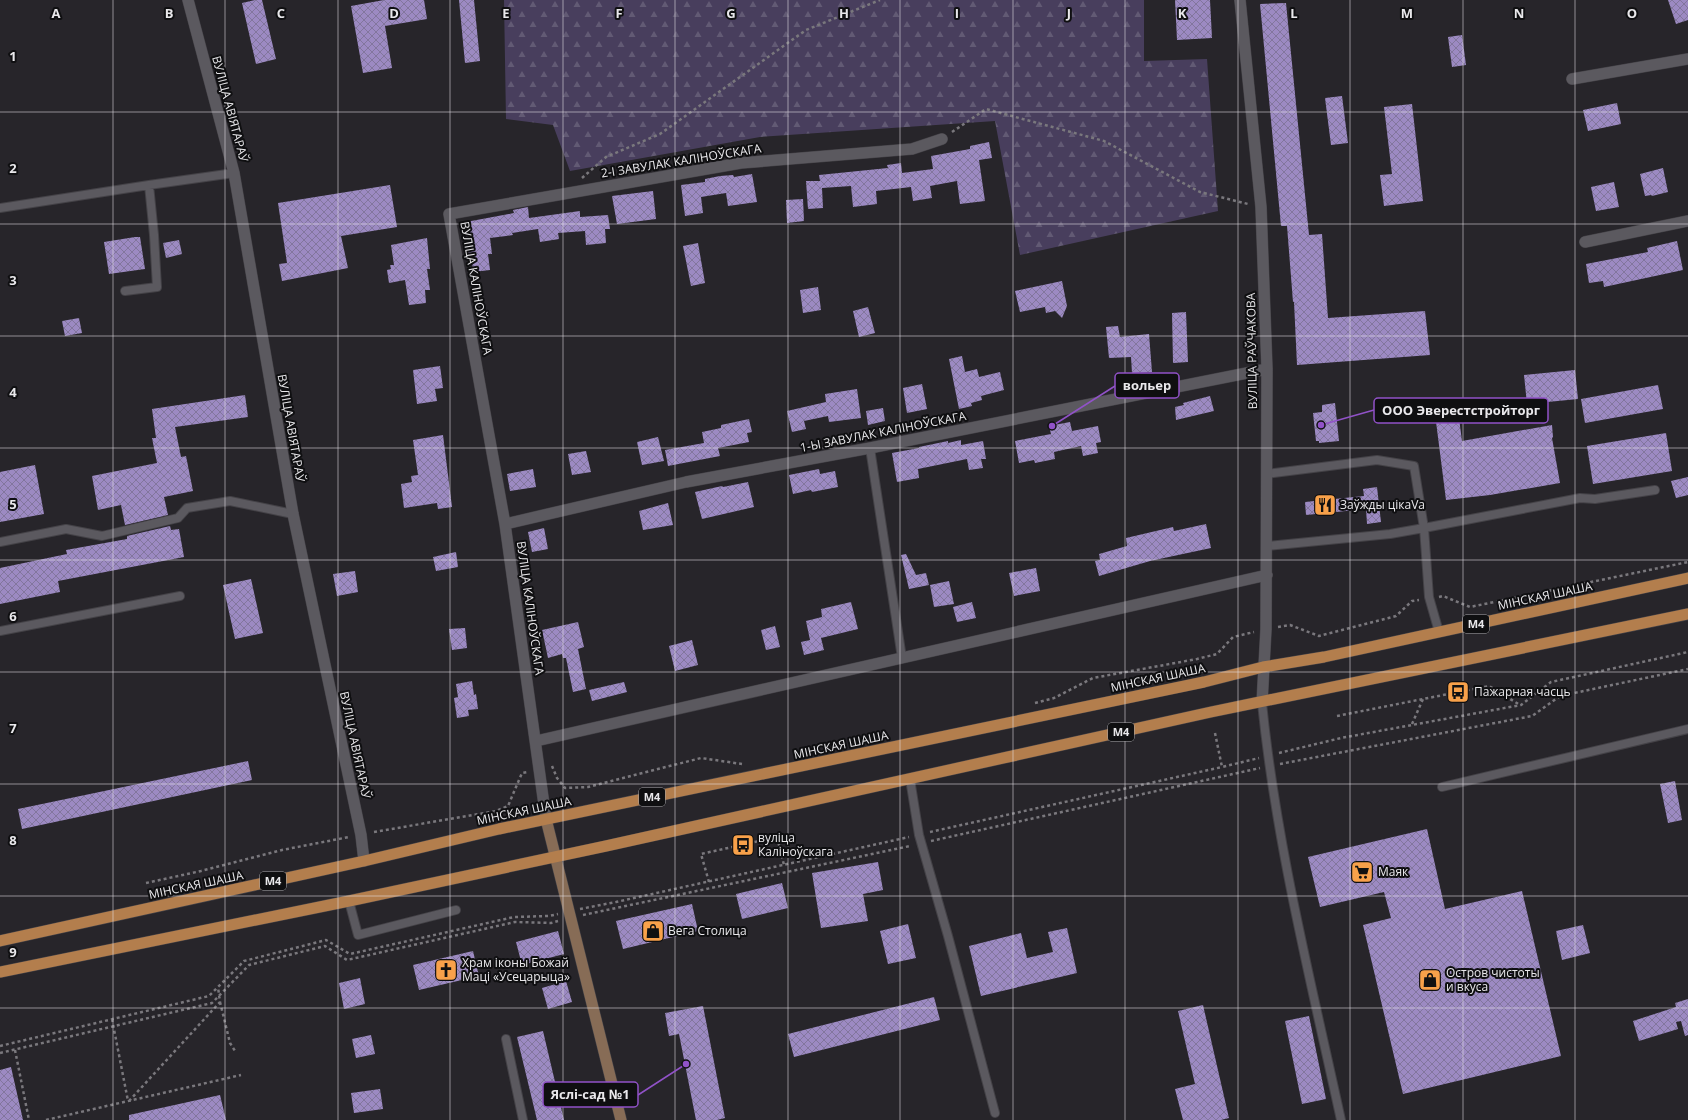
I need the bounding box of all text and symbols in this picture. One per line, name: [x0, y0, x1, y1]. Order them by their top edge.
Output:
text: A: [52, 4, 61, 22]
text: B: [165, 4, 174, 22]
text: C: [277, 4, 285, 22]
text: D: [389, 4, 399, 22]
text: E: [502, 4, 510, 22]
text: F: [615, 4, 623, 22]
text: G: [726, 4, 736, 22]
text: H: [839, 4, 849, 22]
text: I: [955, 4, 959, 22]
text: J: [1066, 4, 1071, 22]
text: K: [1178, 4, 1187, 22]
text: L: [1290, 4, 1298, 22]
text: M: [1401, 4, 1413, 22]
text: N: [1514, 4, 1524, 22]
text: O: [1627, 4, 1637, 22]
text: 1: [9, 47, 17, 65]
street label: ВУЛІЦА АВІЯТАРАЎ: [208, 54, 253, 164]
street label: 2-І ЗАВУЛАК КАЛІНОЎСКАГА: [600, 139, 763, 182]
text: 2: [9, 159, 17, 177]
street label: ВУЛІЦА КАЛІНОЎСКАГА: [456, 220, 497, 356]
text: 3: [9, 271, 17, 289]
street label: ВУЛІЦА РАЎЧАКОВА: [1242, 292, 1261, 409]
street label: ВУЛІЦА АВІЯТАРАЎ: [274, 373, 309, 484]
callout: вольер: [1115, 373, 1179, 398]
text: вольер: [1123, 376, 1171, 394]
text: 4: [9, 383, 17, 401]
callout: ООО Эверестстройторг: [1374, 398, 1548, 423]
text: ООО Эверестстройторг: [1382, 401, 1540, 419]
street label: 1-Ы ЗАВУЛАК КАЛІНОЎСКАГА: [798, 407, 968, 456]
restaurant icon: Заўжды цікаVа: [1312, 492, 1338, 518]
text: 5: [9, 495, 17, 513]
place label: Заўжды цікаVа: [1340, 496, 1425, 513]
street label: ВУЛІЦА КАЛІНОЎСКАГА: [513, 540, 548, 676]
street label: МІНСКАЯ ШАША: [1496, 577, 1594, 614]
text: 6: [9, 607, 17, 625]
road number: М4: [1463, 615, 1489, 633]
street label: МІНСКАЯ ШАША: [1109, 659, 1207, 696]
bus stop icon: Пажарная часць: [1445, 679, 1471, 705]
place label: Пажарная часць: [1474, 683, 1571, 700]
street label: ВУЛІЦА АВІЯТАРАЎ: [336, 690, 375, 801]
text: 7: [9, 719, 17, 737]
road number: М4: [1108, 723, 1134, 741]
street label: МІНСКАЯ ШАША: [792, 726, 890, 763]
road number: М4: [639, 788, 665, 806]
street label: МІНСКАЯ ШАША: [475, 792, 573, 829]
place label: вуліца Каліноўскага: [758, 829, 833, 860]
text: 8: [9, 831, 17, 849]
bus stop icon: вуліца Каліноўскага: [730, 832, 756, 858]
supermarket icon: Маяк: [1349, 859, 1375, 885]
place label: Маяк: [1378, 863, 1409, 880]
street label: МІНСКАЯ ШАША: [147, 866, 245, 903]
road number: М4: [260, 872, 286, 890]
shop icon: Вега Столица: [640, 918, 666, 944]
place label: Вега Столица: [668, 922, 747, 939]
text: 9: [9, 943, 17, 961]
place label: Храм іконы Божай Маці «Усецарыца»: [462, 954, 570, 985]
church icon: Храм іконы Божай Маці «Усецарыца»: [433, 957, 459, 983]
place label: Остров чистоты и вкуса: [1446, 964, 1540, 995]
shop icon: Остров чистоты и вкуса: [1417, 967, 1443, 993]
callout: Яслі-сад №1: [543, 1082, 638, 1107]
text: Яслі-сад №1: [549, 1085, 630, 1103]

